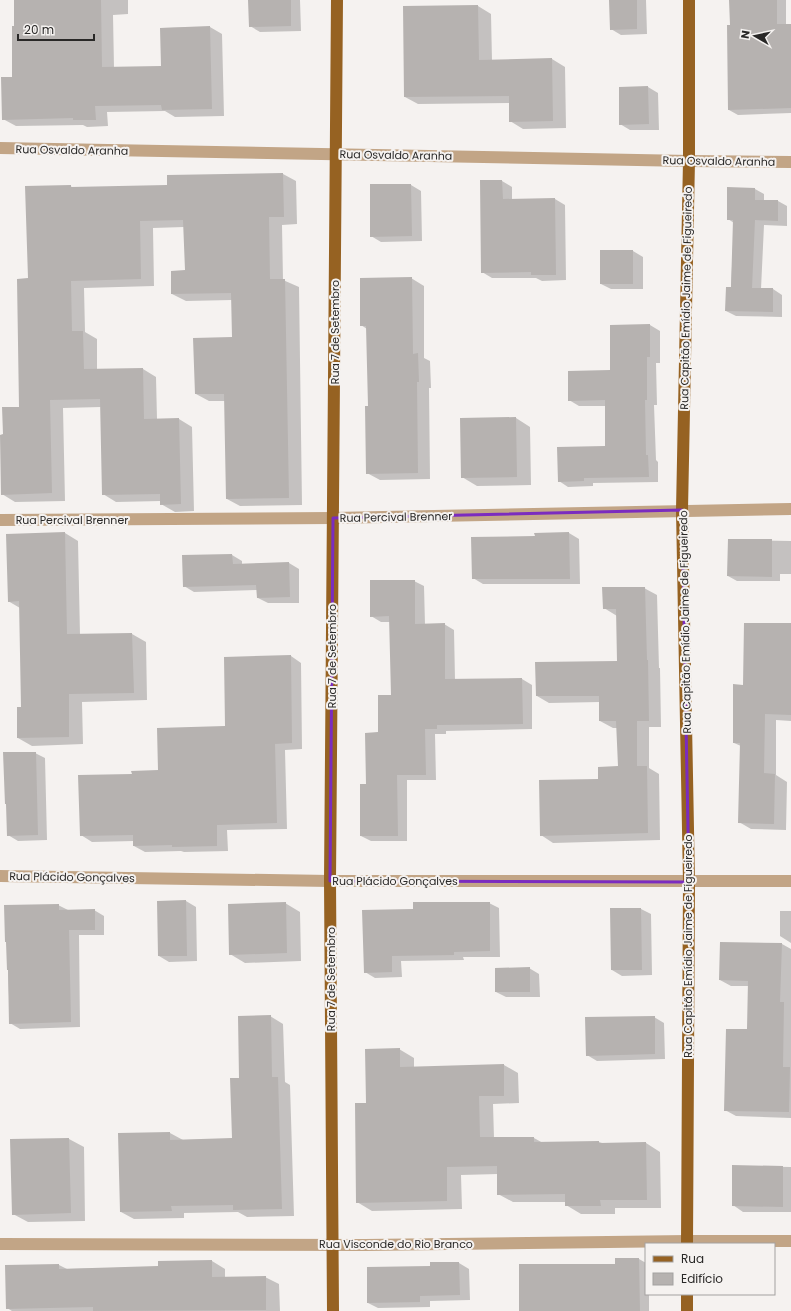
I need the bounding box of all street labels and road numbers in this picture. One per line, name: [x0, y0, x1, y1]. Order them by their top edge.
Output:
street label: Rua Osvaldo Aranha: [16, 141, 128, 159]
street label: Rua Osvaldo Aranha: [340, 146, 452, 164]
street label: Rua Osvaldo Aranha: [663, 152, 775, 170]
street label: Rua Capitão Emídio Jaime de Figueiredo: [676, 186, 696, 410]
street label: Rua 7 de Setembro: [327, 280, 343, 384]
street label: Rua Percival Brenner: [340, 508, 452, 526]
street label: Rua Capitão Emídio Jaime de Figueiredo: [675, 510, 695, 734]
street label: Rua Percival Brenner: [16, 512, 128, 528]
street label: Rua 7 de Setembro: [324, 604, 340, 708]
street label: Rua Capitão Emídio Jaime de Figueiredo: [680, 834, 696, 1058]
street label: Rua Plácido Gonçalves: [9, 868, 135, 886]
street label: Rua Plácido Gonçalves: [332, 873, 458, 889]
street label: Rua 7 de Setembro: [323, 927, 339, 1031]
street label: Rua Visconde do Rio Branco: [319, 1236, 473, 1252]

